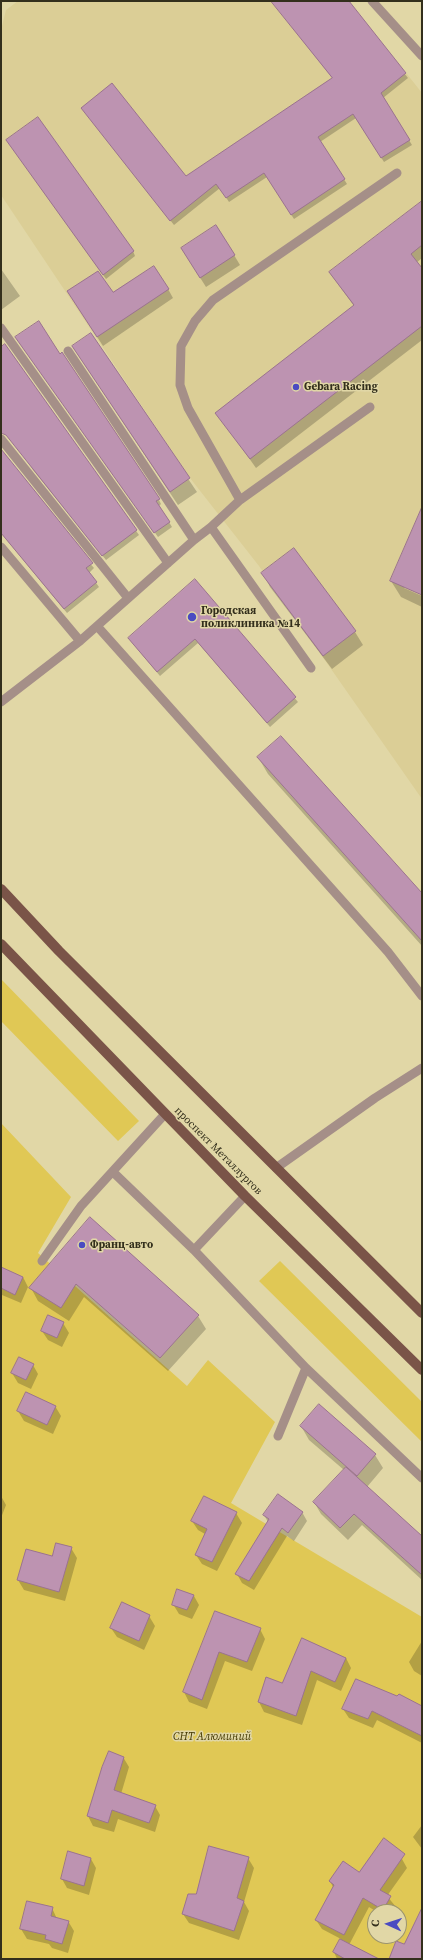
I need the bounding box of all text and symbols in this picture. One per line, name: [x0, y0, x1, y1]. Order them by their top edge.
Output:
place label: Gebara Racing: [304, 380, 378, 394]
marker: Gebara Racing: [291, 382, 301, 392]
place label: Городская поликлиника №14: [201, 604, 300, 630]
marker: Городская поликлиника №14: [186, 611, 198, 623]
street label: проспект Металлургов: [171, 1104, 265, 1198]
place label: Франц-авто: [90, 1238, 153, 1252]
marker: Франц-авто: [77, 1240, 87, 1250]
park label: СНТ Алюминий: [173, 1730, 251, 1744]
north arrow: [367, 1904, 407, 1944]
text: С: [368, 1920, 383, 1927]

